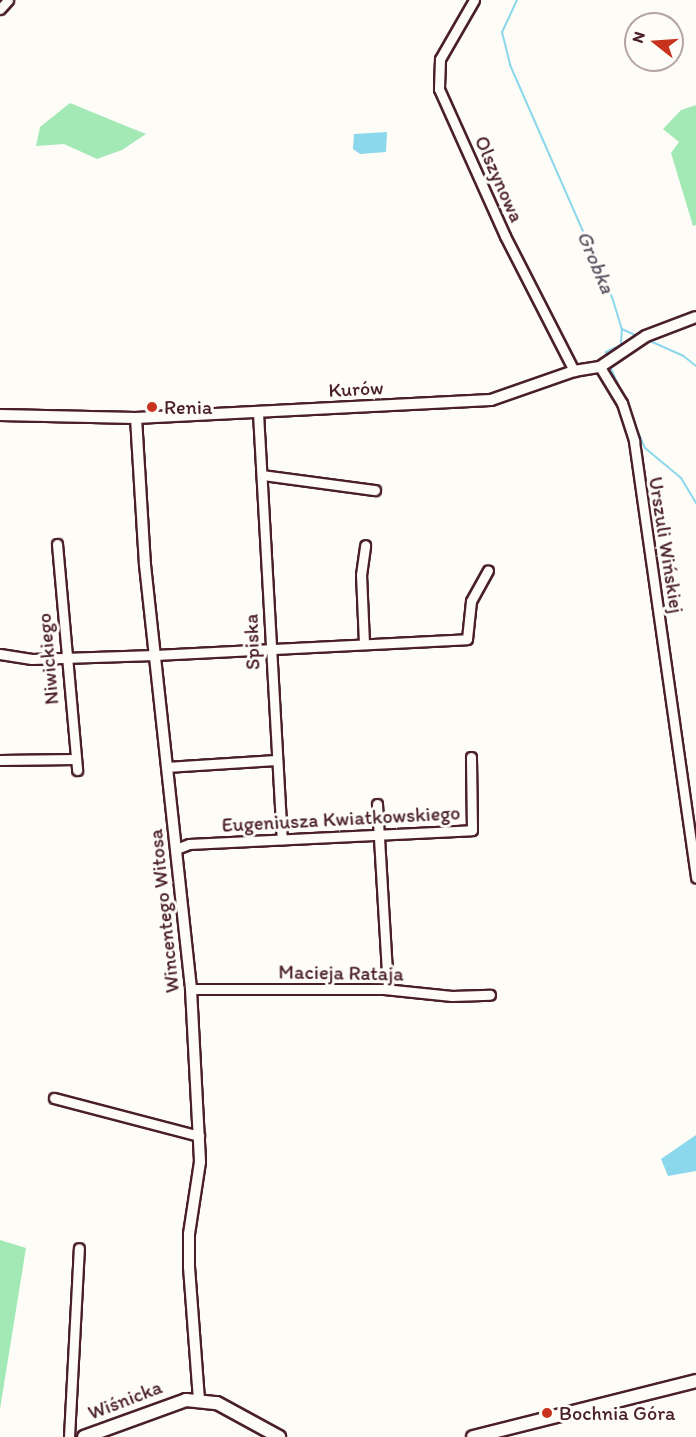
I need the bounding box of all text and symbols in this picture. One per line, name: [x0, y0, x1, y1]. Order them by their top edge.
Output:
north arrow: [624, 12, 684, 72]
text: N: [628, 29, 649, 45]
street label: Olszynowa: [469, 132, 529, 226]
water label: Grobka: [572, 227, 620, 297]
street label: Kurów: [328, 376, 384, 402]
place label: Renia: [164, 395, 212, 419]
marker: Renia: [145, 400, 159, 414]
street label: Urszuli Wińskiej: [643, 475, 689, 615]
street label: Niwickiego: [32, 612, 64, 706]
street label: Spiska: [239, 614, 265, 670]
street label: Eugeniusza Kwiatkowskiego: [221, 801, 461, 837]
street label: Wincentego Witosa: [143, 828, 185, 994]
street label: Macieja Rataja: [278, 960, 404, 986]
street label: Wiśnicka: [85, 1375, 165, 1425]
place label: Bochnia Góra: [559, 1401, 675, 1425]
marker: Bochnia Góra: [540, 1406, 554, 1420]

